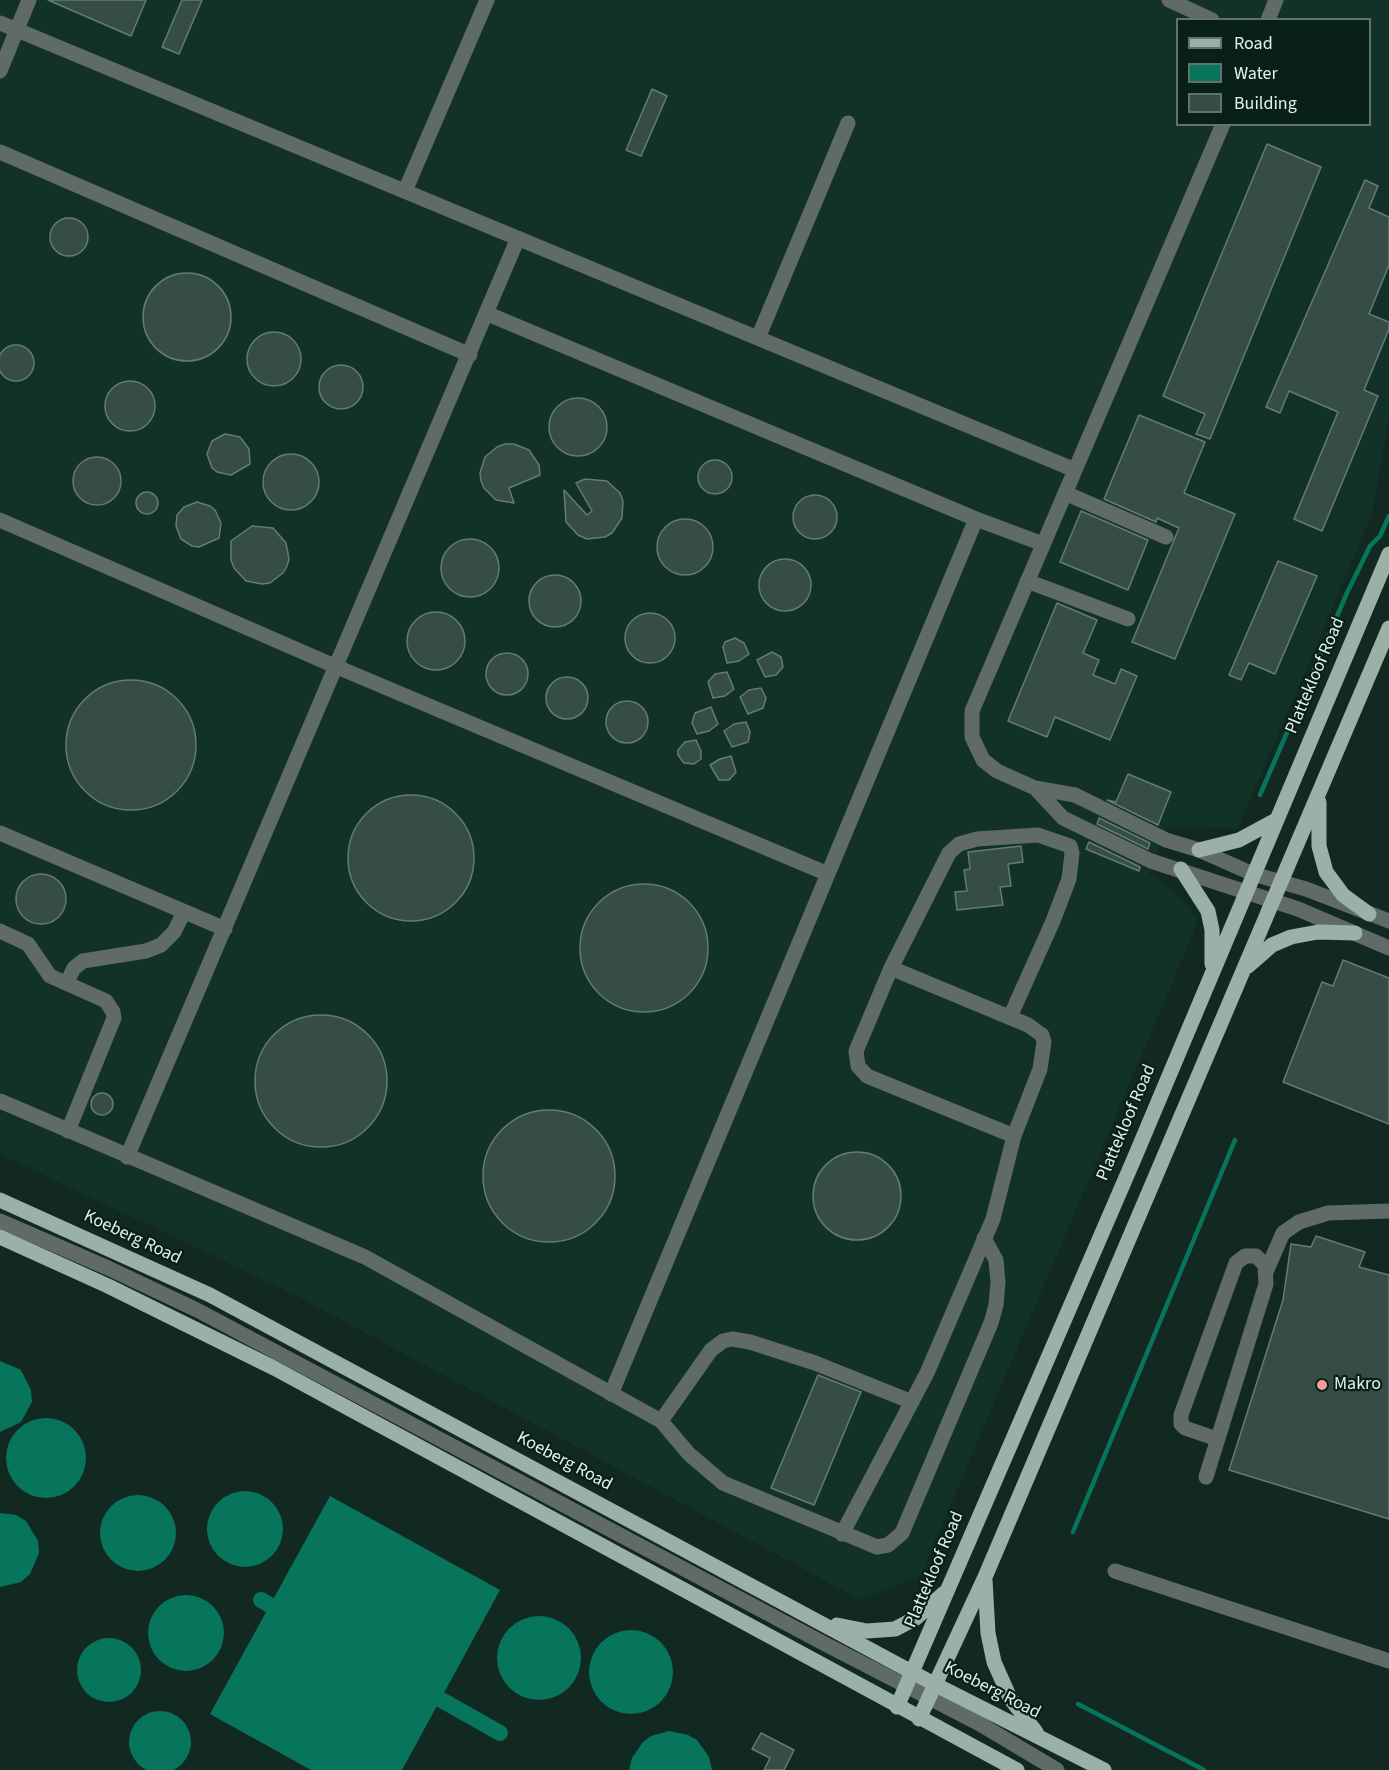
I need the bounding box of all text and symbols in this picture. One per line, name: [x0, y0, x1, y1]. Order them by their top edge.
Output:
legend: [1176, 18, 1371, 126]
text: Road: [1234, 31, 1273, 56]
text: Water: [1234, 61, 1278, 86]
text: Building: [1234, 91, 1297, 116]
street label: Plattekloof Road: [1282, 614, 1350, 738]
street label: Plattekloof Road: [1093, 1061, 1161, 1185]
street label: Koeberg Road: [80, 1206, 184, 1270]
place label: Makro: [1334, 1374, 1381, 1396]
marker: Makro: [1315, 1378, 1329, 1392]
street label: Koeberg Road: [512, 1428, 616, 1496]
street label: Plattekloof Road: [901, 1508, 969, 1632]
street label: Koeberg Road: [940, 1657, 1044, 1725]

